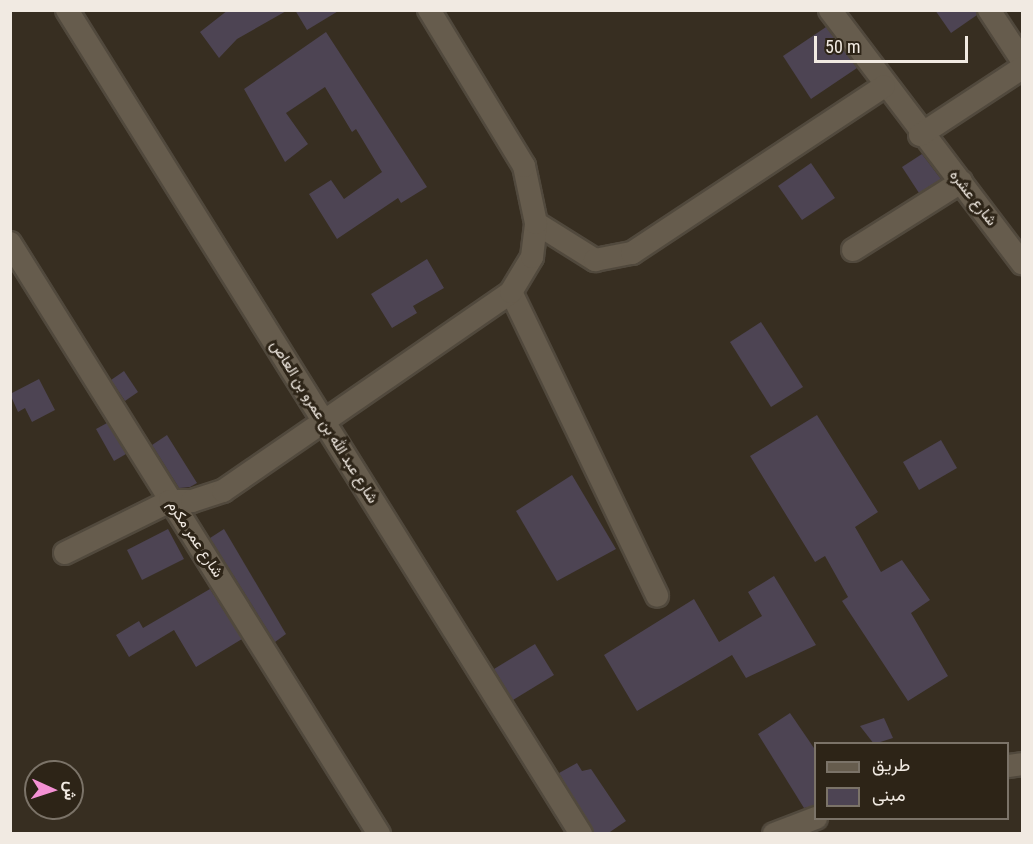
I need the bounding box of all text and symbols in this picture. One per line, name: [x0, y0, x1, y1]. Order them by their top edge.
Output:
scale bar: [817, 24, 972, 62]
text: 50 m: [825, 36, 860, 57]
street label: شارع عشره: [946, 167, 1000, 229]
street label: شارع عبد الله بن عمرو بن العاص: [266, 337, 382, 507]
street label: شارع عمر مكرم: [163, 497, 227, 581]
legend: [814, 742, 1009, 820]
text: طريق: [872, 754, 910, 775]
north arrow: [24, 760, 84, 820]
text: ش: [60, 781, 80, 801]
text: مبنى: [872, 784, 906, 805]

